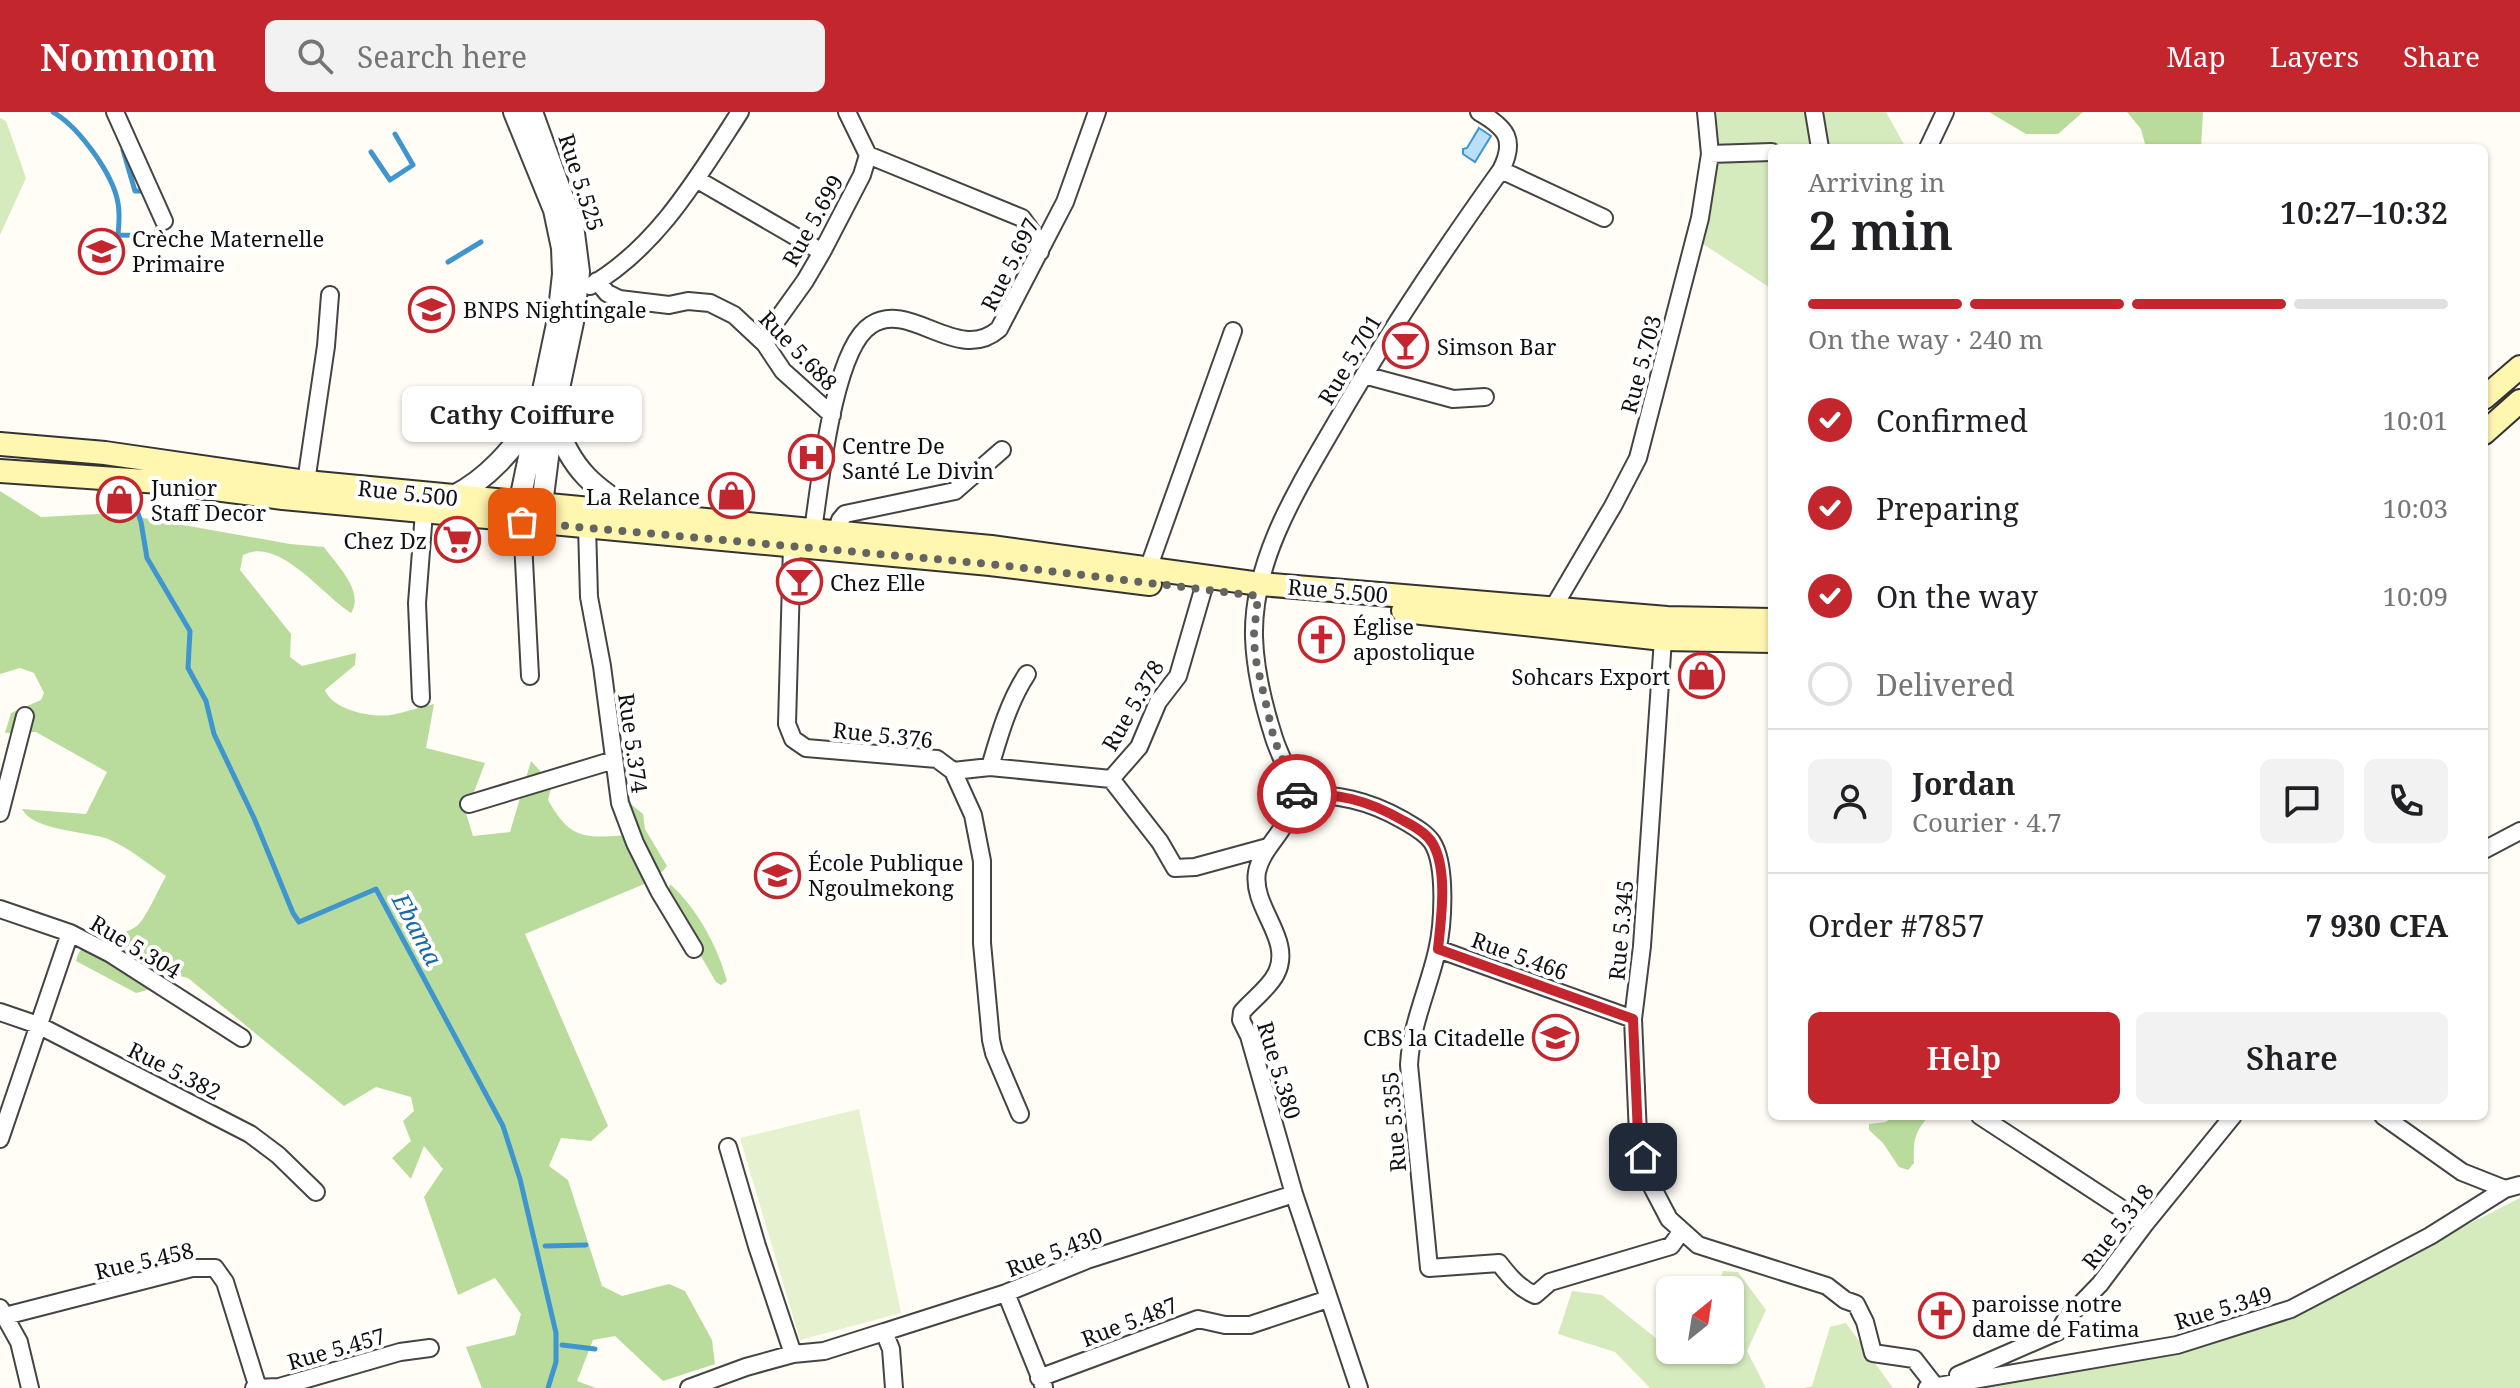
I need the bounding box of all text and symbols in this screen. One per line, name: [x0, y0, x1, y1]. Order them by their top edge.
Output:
search box: [265, 20, 825, 92]
text: Nomnom: [40, 30, 217, 82]
icon: search: [293, 34, 337, 78]
text: Search here: [357, 36, 527, 77]
text: Map: [2167, 37, 2226, 75]
text: Layers: [2270, 37, 2359, 75]
text: Share: [2403, 37, 2480, 75]
street label: Rue 5.525: [552, 130, 612, 234]
text: Arriving in: [1808, 164, 1945, 200]
street label: Rue 5.699: [774, 169, 850, 271]
text: 10:27–10:32: [2280, 192, 2448, 233]
text: 2 min: [1808, 194, 1953, 265]
street label: Rue 5.697: [973, 212, 1045, 316]
place label: Crèche Maternelle Primaire: [132, 223, 324, 278]
school or university icon: Crèche Maternelle Primaire: [77, 227, 125, 275]
school or university icon: BNPS Nightingale: [408, 285, 456, 333]
place label: BNPS Nightingale: [463, 294, 647, 324]
street label: Rue 5.688: [753, 303, 845, 397]
street label: Rue 5.701: [1310, 308, 1388, 410]
street label: Rue 5.703: [1612, 312, 1668, 416]
text: On the way · 240 m: [1808, 321, 2043, 357]
bar icon: Simson Bar: [1382, 322, 1430, 370]
place label: Simson Bar: [1437, 331, 1557, 361]
callout: Cathy Coiffure: [402, 386, 642, 442]
text: Cathy Coiffure: [429, 396, 615, 432]
icon: check: [1808, 398, 1852, 442]
text: Confirmed: [1876, 400, 2028, 441]
text: 10:01: [2382, 402, 2448, 438]
place label: Centre De Santé Le Divin: [842, 430, 994, 485]
hospital icon: Centre De Santé Le Divin: [787, 434, 835, 482]
place label: Junior Staff Decor: [150, 472, 267, 527]
street label: Rue 5.500: [356, 472, 460, 512]
shop icon: La Relance: [707, 472, 755, 520]
shop icon: Junior Staff Decor: [96, 476, 144, 524]
place label: La Relance: [586, 481, 700, 511]
icon: check: [1808, 486, 1852, 530]
pin: [488, 488, 556, 556]
text: Preparing: [1876, 488, 2019, 529]
text: 10:03: [2382, 490, 2448, 526]
icon: bag: [500, 500, 544, 544]
supermarket icon: Chez Dz: [434, 516, 482, 564]
place label: Chez Dz: [344, 525, 427, 555]
bar icon: Chez Elle: [775, 558, 823, 606]
place label: Chez Elle: [830, 567, 925, 597]
street label: Rue 5.500: [1287, 571, 1389, 609]
icon: check: [1808, 574, 1852, 618]
text: On the way: [1876, 576, 2038, 617]
text: 10:09: [2382, 578, 2448, 614]
place label: Église apostolique: [1353, 611, 1475, 666]
church icon: Église apostolique: [1298, 615, 1346, 663]
shop icon: Sohcars Export: [1677, 652, 1725, 700]
street label: Rue 5.378: [1094, 654, 1170, 756]
place label: Sohcars Export: [1511, 661, 1670, 691]
text: Delivered: [1876, 664, 2015, 705]
street label: Rue 5.374: [612, 691, 656, 795]
street label: Rue 5.376: [831, 714, 935, 754]
courier: [1257, 754, 1337, 834]
button: person: [1808, 759, 1892, 843]
button: chat: [2260, 759, 2344, 843]
button: phone: [2364, 759, 2448, 843]
text: Jordan: [1912, 763, 2015, 804]
icon: car: [1275, 772, 1319, 816]
text: Courier · 4.7: [1912, 804, 2062, 840]
place label: École Publique Ngoulmekong: [808, 847, 963, 902]
school or university icon: École Publique Ngoulmekong: [753, 851, 801, 899]
street label: Rue 5.345: [1601, 879, 1639, 981]
water label: Ebama: [385, 886, 451, 971]
text: Order #7857: [1808, 905, 1985, 946]
text: 7 930 CFA: [2305, 905, 2448, 946]
street label: Rue 5.304: [85, 907, 187, 985]
street label: Rue 5.466: [1468, 924, 1572, 986]
button: Help: [1808, 1012, 2120, 1104]
button: Share: [2136, 1012, 2448, 1104]
school or university icon: CBS la Citadelle: [1532, 1013, 1580, 1061]
street label: Rue 5.380: [1251, 1018, 1309, 1122]
place label: CBS la Citadelle: [1363, 1022, 1525, 1052]
street label: Rue 5.382: [123, 1034, 227, 1106]
street label: Rue 5.355: [1374, 1071, 1412, 1173]
pin: [1609, 1123, 1677, 1191]
icon: home: [1621, 1135, 1665, 1179]
street label: Rue 5.318: [2074, 1177, 2160, 1275]
street label: Rue 5.430: [1002, 1219, 1106, 1283]
street label: Rue 5.458: [92, 1234, 196, 1286]
north arrow: [1656, 1276, 1744, 1364]
map controls: [1656, 1276, 1744, 1364]
street label: Rue 5.349: [2171, 1278, 2275, 1336]
place label: paroisse notre dame de Fatima: [1972, 1288, 2140, 1343]
street label: Rue 5.487: [1077, 1289, 1181, 1353]
church icon: paroisse notre dame de Fatima: [1917, 1292, 1965, 1340]
street label: Rue 5.457: [284, 1320, 388, 1376]

